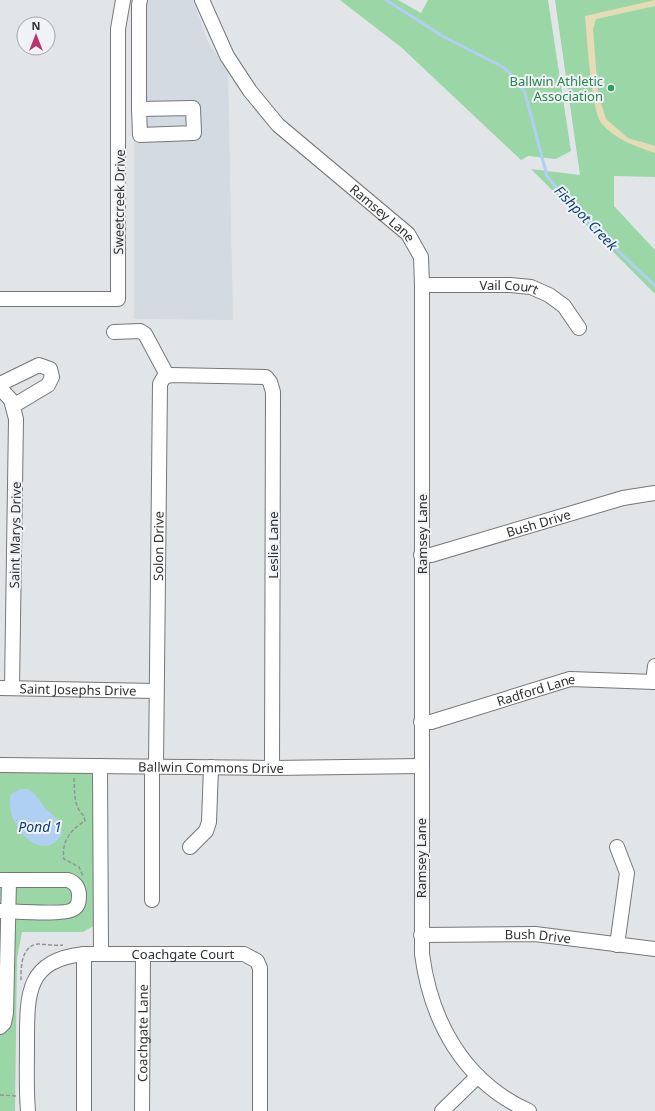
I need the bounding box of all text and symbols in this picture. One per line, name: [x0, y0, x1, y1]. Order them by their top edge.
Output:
north arrow: [16, 16, 56, 56]
text: N: [32, 18, 40, 33]
place label: Ballwin Athletic Association: [510, 72, 603, 105]
marker: Ballwin Athletic Association: [606, 83, 616, 93]
street label: Sweetcreek Drive: [109, 149, 129, 255]
street label: Ramsey Lane: [346, 180, 419, 245]
water label: Fishpot Creek: [551, 181, 623, 255]
street label: Vail Court: [479, 276, 542, 298]
street label: Saint Marys Drive: [5, 481, 25, 589]
street label: Ramsey Lane: [413, 494, 431, 574]
street label: Bush Drive: [504, 505, 573, 541]
street label: Solon Drive: [149, 511, 168, 581]
street label: Leslie Lane: [264, 511, 282, 579]
street label: Radford Lane: [494, 670, 576, 710]
street label: Saint Josephs Drive: [19, 679, 137, 700]
street label: Ballwin Commons Drive: [138, 758, 284, 777]
water label: Pond 1: [18, 817, 62, 836]
street label: Ramsey Lane: [412, 818, 430, 898]
street label: Bush Drive: [505, 925, 572, 947]
street label: Coachgate Court: [132, 945, 235, 963]
street label: Coachgate Lane: [133, 984, 152, 1082]

